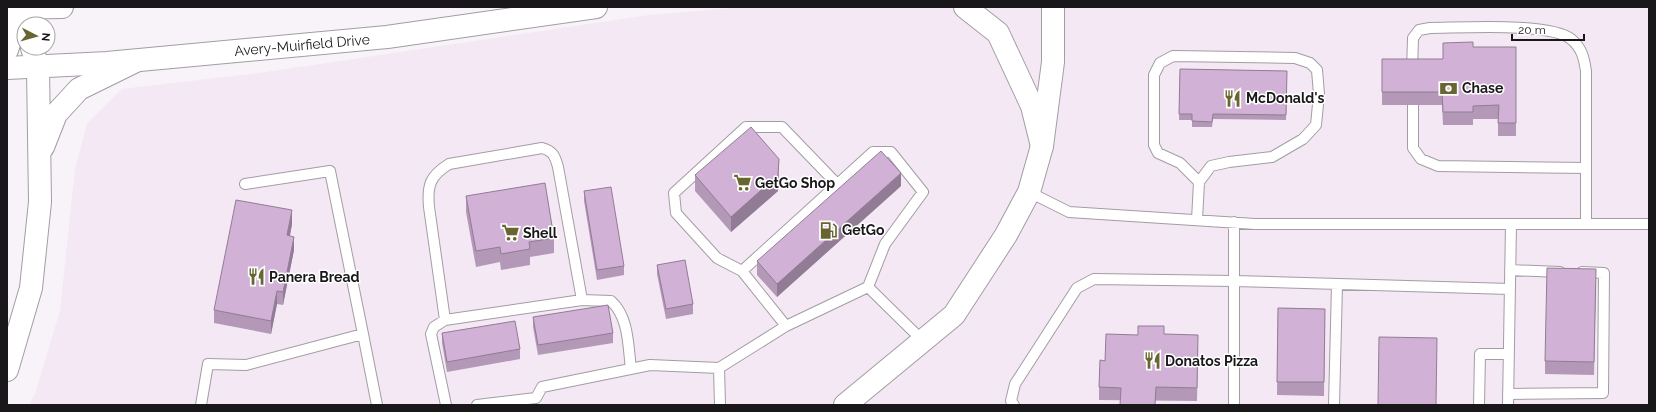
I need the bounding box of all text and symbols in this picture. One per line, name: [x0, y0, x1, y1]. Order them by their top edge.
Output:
north arrow: [16, 16, 56, 56]
scale bar: [1512, 16, 1584, 42]
text: 20 m: [1518, 23, 1546, 37]
street label: Avery-Muirfield Drive: [234, 31, 370, 59]
text: N: [39, 32, 52, 42]
bank icon: Chase: [1439, 78, 1459, 98]
place label: Chase: [1462, 80, 1504, 96]
restaurant icon: McDonald's: [1223, 88, 1243, 108]
place label: McDonald's: [1246, 90, 1325, 106]
supermarket icon: GetGo Shop: [732, 173, 752, 193]
place label: GetGo Shop: [755, 175, 835, 191]
fuel station icon: GetGo: [819, 220, 839, 240]
place label: GetGo: [842, 222, 885, 238]
supermarket icon: Shell: [500, 223, 520, 243]
place label: Shell: [523, 225, 558, 241]
restaurant icon: Panera Bread: [246, 267, 266, 287]
place label: Panera Bread: [269, 269, 360, 285]
restaurant icon: Donatos Pizza: [1142, 351, 1162, 371]
place label: Donatos Pizza: [1165, 353, 1258, 369]

